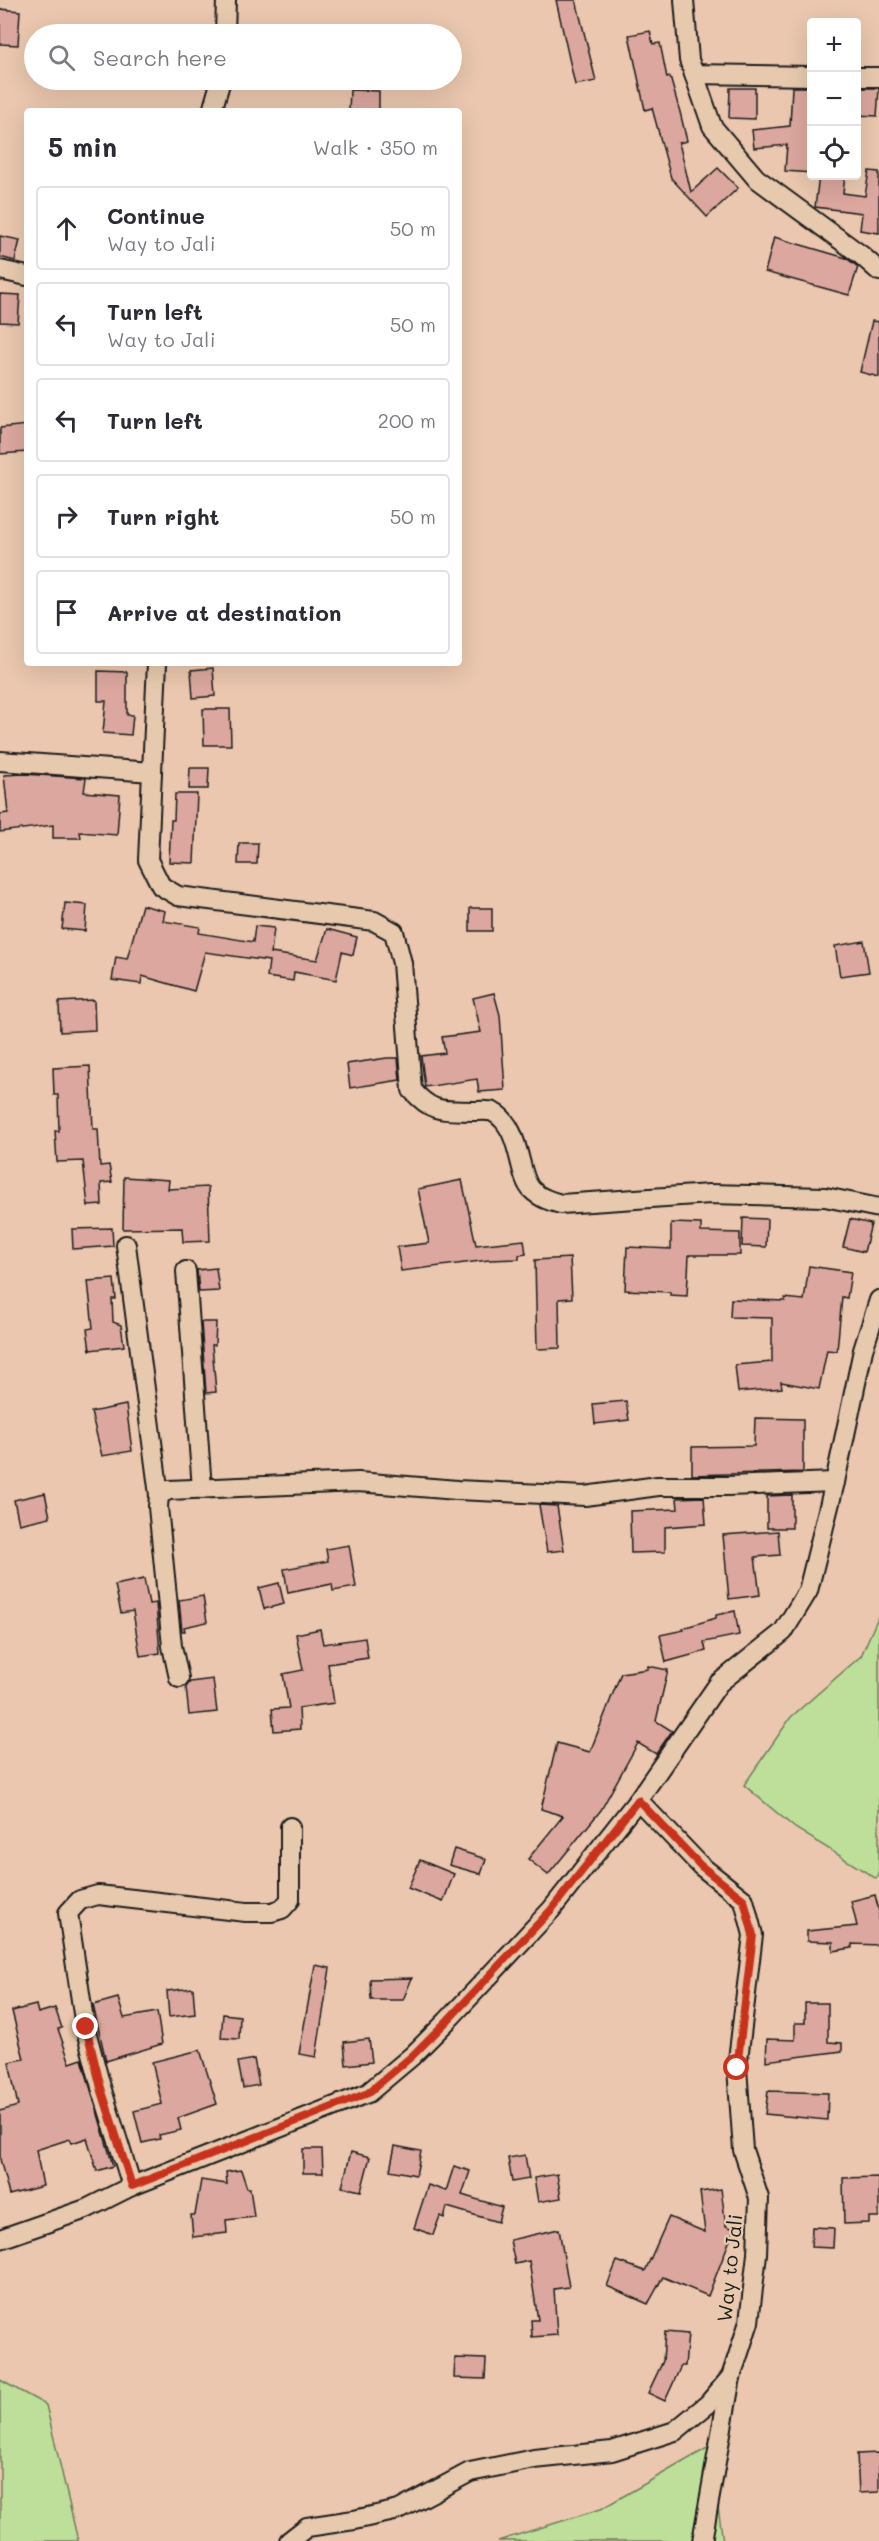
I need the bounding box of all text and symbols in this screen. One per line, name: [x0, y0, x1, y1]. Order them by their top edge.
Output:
map controls: [807, 18, 861, 180]
button: +: [807, 18, 861, 72]
search box: [24, 24, 462, 90]
icon: search: [45, 41, 78, 74]
text: Search here: [93, 43, 227, 72]
button: −: [807, 72, 861, 126]
button: locate: [807, 126, 861, 180]
text: 5 min: [48, 130, 117, 164]
text: Walk · 350 m: [313, 134, 438, 160]
text: Continue: [107, 201, 205, 230]
icon: ahead: [50, 212, 83, 245]
text: 50 m: [390, 215, 436, 241]
text: Way to Jali: [107, 230, 216, 256]
text: Turn left: [107, 297, 203, 326]
icon: left: [50, 308, 83, 341]
text: 50 m: [390, 311, 436, 337]
text: Way to Jali: [107, 326, 216, 352]
icon: left: [50, 404, 83, 437]
text: Turn left: [107, 406, 203, 435]
text: 200 m: [378, 407, 436, 433]
icon: right: [50, 500, 83, 533]
text: Turn right: [107, 502, 219, 531]
text: 50 m: [390, 503, 436, 529]
icon: arrive: [50, 596, 83, 629]
text: Arrive at destination: [107, 598, 342, 627]
route end: [72, 2013, 98, 2039]
route start: [723, 2054, 749, 2080]
street label: Way to Jali: [710, 2213, 748, 2323]

